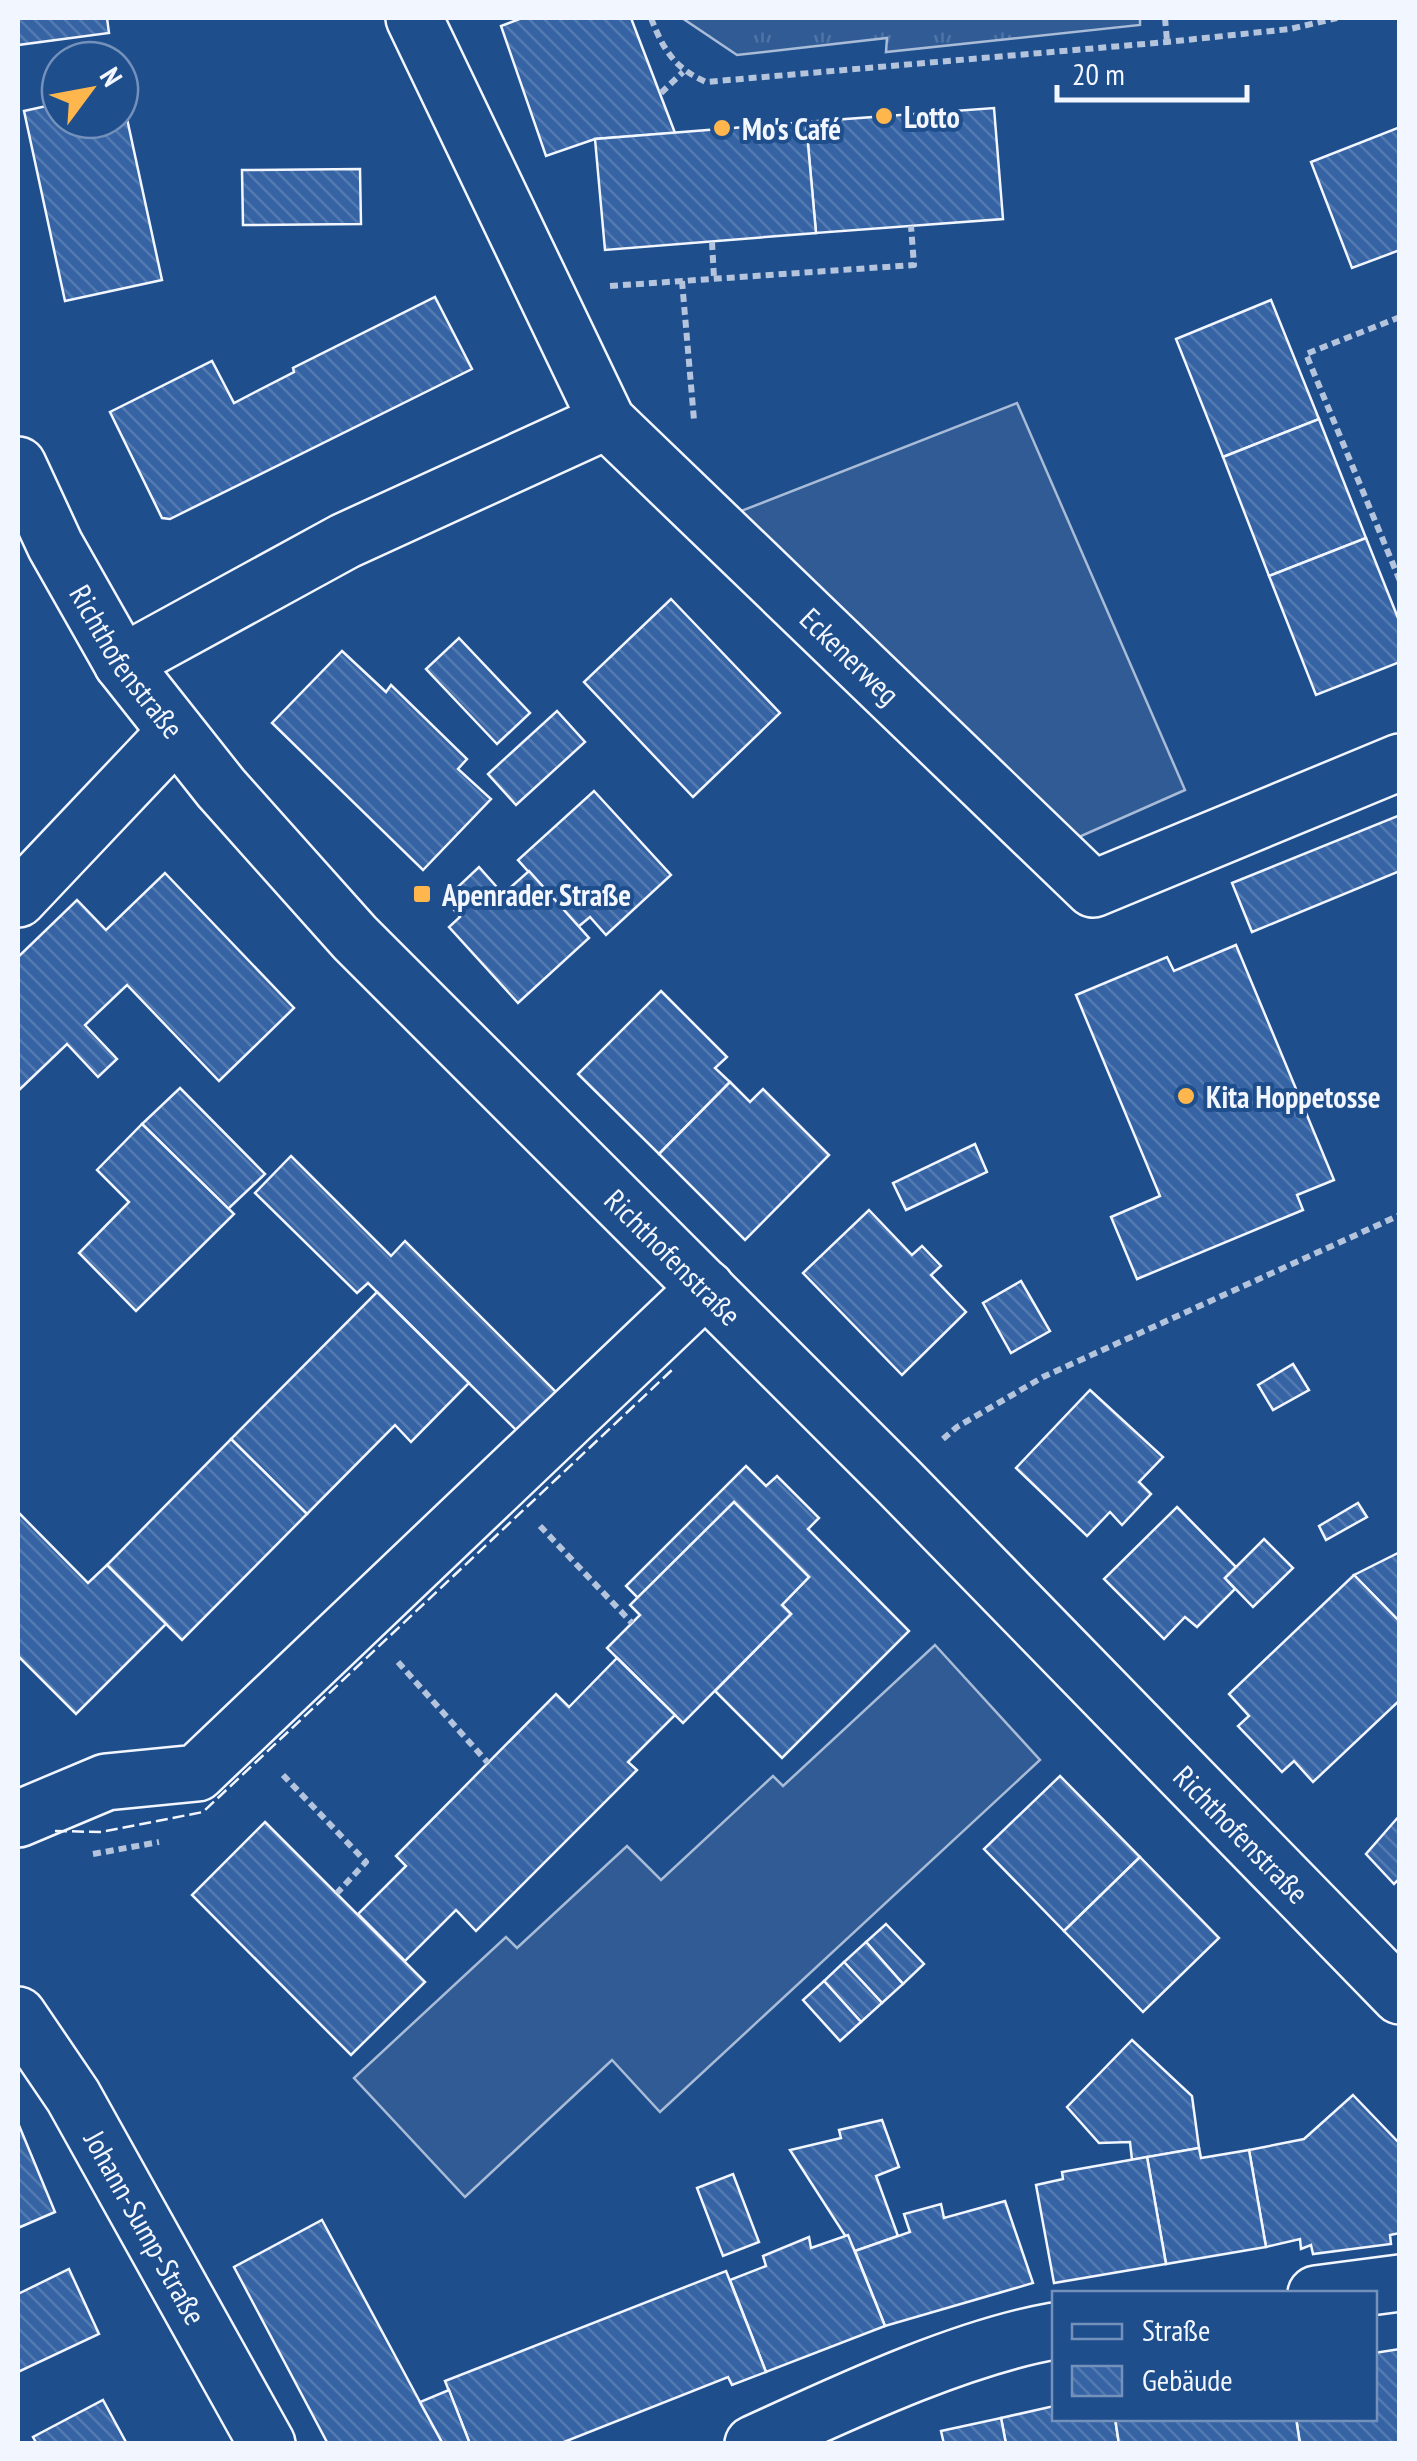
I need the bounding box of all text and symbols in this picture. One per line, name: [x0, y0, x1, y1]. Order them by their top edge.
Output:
north arrow: [40, 40, 140, 140]
scale bar: [1057, 40, 1247, 102]
text: 20 m: [1072, 54, 1125, 93]
text: N: [92, 60, 131, 93]
place label: Lotto: [904, 97, 960, 136]
marker: Lotto: [873, 105, 895, 127]
place label: Mo's Café: [742, 109, 841, 148]
marker: Mo's Café: [711, 117, 733, 139]
street label: Richthofenstraße: [62, 577, 193, 746]
street label: Eckenerweg: [793, 599, 909, 713]
place label: Apenrader Straße: [441, 875, 631, 914]
marker: Apenrader Straße: [411, 883, 433, 905]
place label: Kita Hoppetosse: [1206, 1077, 1381, 1116]
marker: Kita Hoppetosse: [1175, 1085, 1197, 1107]
street label: Richthofenstraße: [597, 1180, 750, 1333]
street label: Richthofenstraße: [1166, 1757, 1318, 1911]
street label: Johann-Sump-Straße: [76, 2122, 216, 2331]
legend: [1052, 2291, 1377, 2421]
text: Straße: [1142, 2310, 1210, 2349]
text: Gebäude: [1142, 2360, 1233, 2399]

